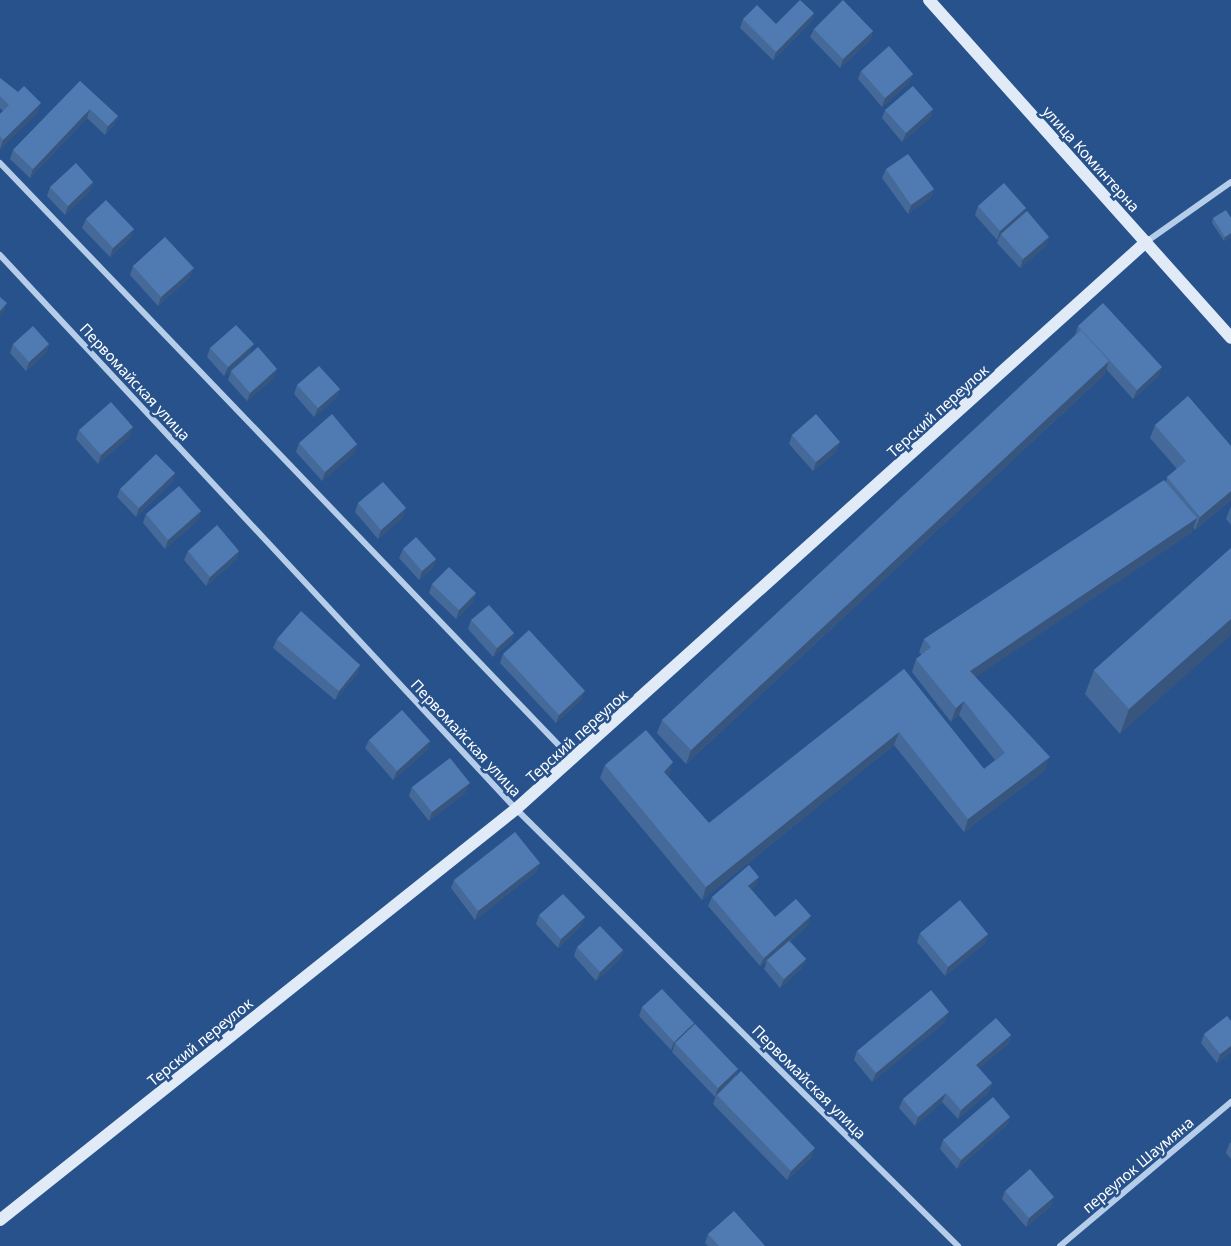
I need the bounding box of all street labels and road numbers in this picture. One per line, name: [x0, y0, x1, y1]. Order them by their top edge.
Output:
street label: улица Коминтерна: [1039, 102, 1143, 216]
street label: Первомайская улица: [76, 320, 194, 444]
street label: Терский переулок: [884, 361, 992, 461]
street label: Первомайская улица: [407, 676, 525, 800]
street label: Терский переулок: [523, 686, 631, 786]
street label: Терский переулок: [144, 994, 256, 1090]
street label: Первомайская улица: [748, 1021, 870, 1143]
street label: переулок Шаумяна: [1079, 1113, 1197, 1217]

